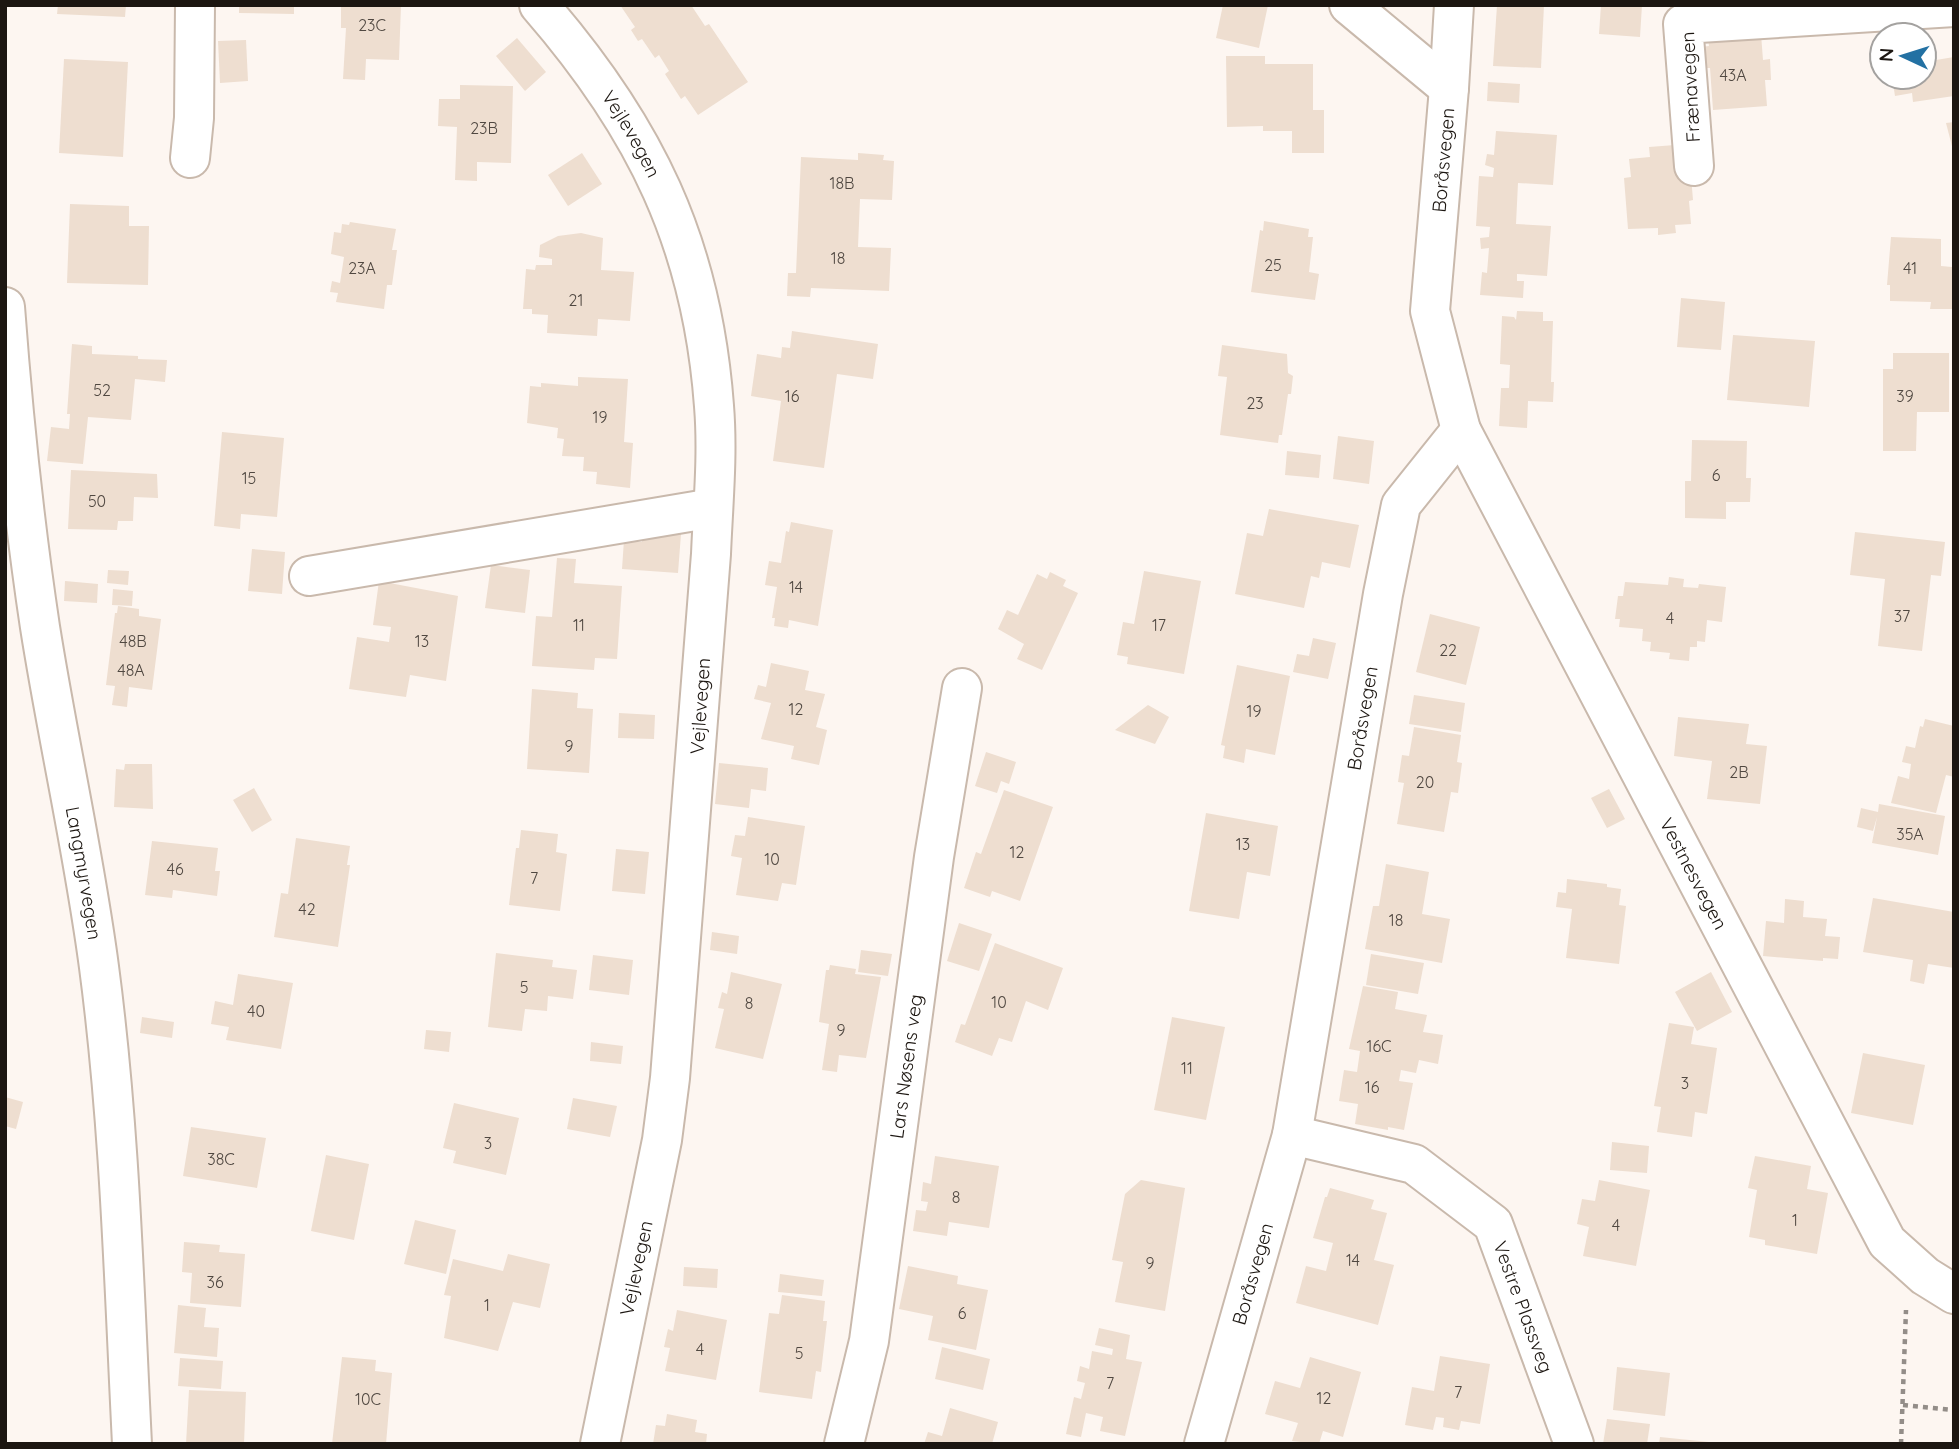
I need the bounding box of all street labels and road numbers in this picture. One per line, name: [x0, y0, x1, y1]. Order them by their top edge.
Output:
street label: Frænavegen: [1675, 31, 1705, 143]
street label: Vejlevegen: [597, 86, 666, 181]
street label: Boråsvegen: [1426, 107, 1460, 213]
street label: Vejlevegen: [685, 657, 715, 755]
street label: Boråsvegen: [1342, 664, 1383, 772]
street label: Langmyrvegen: [61, 805, 107, 941]
street label: Vestnesvegen: [1655, 814, 1733, 934]
street label: Lars Nøsens veg: [884, 993, 927, 1140]
street label: Vejlevegen: [614, 1218, 658, 1318]
street label: Boråsvegen: [1227, 1220, 1278, 1328]
street label: Vestre Plassveg: [1488, 1238, 1559, 1376]

